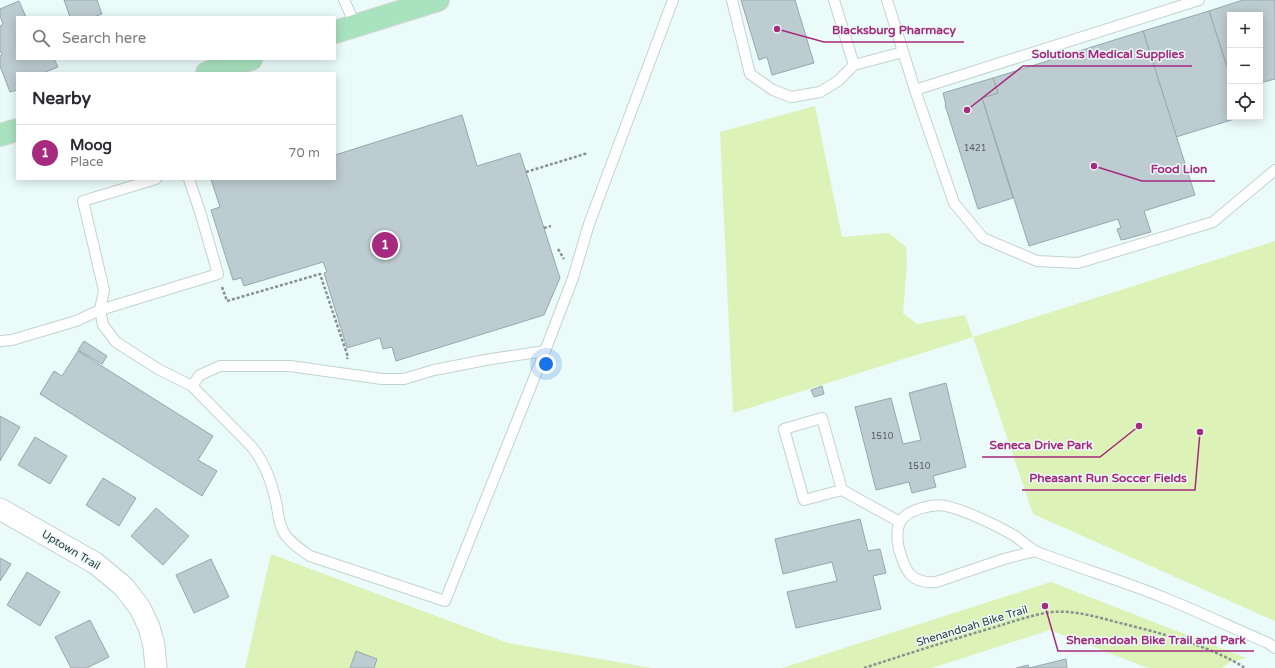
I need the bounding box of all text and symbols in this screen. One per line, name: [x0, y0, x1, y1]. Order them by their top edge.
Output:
map controls: [1227, 12, 1263, 120]
button: +: [1227, 12, 1263, 48]
search box: [16, 16, 336, 60]
callout: Blacksburg Pharmacy: [824, 18, 964, 42]
text: Blacksburg Pharmacy: [832, 23, 956, 38]
icon: search: [30, 27, 52, 49]
text: Search here: [62, 29, 146, 47]
callout: Solutions Medical Supplies: [1023, 42, 1192, 66]
text: Solutions Medical Supplies: [1032, 47, 1184, 62]
button: −: [1227, 48, 1263, 84]
button: locate: [1227, 84, 1263, 120]
text: Nearby: [32, 88, 91, 109]
text: Moog: [70, 136, 112, 154]
house number: 1421: [964, 143, 986, 154]
text: 1: [41, 145, 49, 161]
text: 70 m: [288, 145, 320, 161]
text: Place: [70, 154, 103, 170]
callout: Food Lion: [1142, 157, 1215, 181]
text: Food Lion: [1151, 162, 1207, 176]
pin: 1: [372, 230, 398, 260]
your location: [536, 354, 556, 374]
house number: 1510: [871, 431, 894, 442]
callout: Seneca Drive Park: [982, 433, 1100, 457]
text: Seneca Drive Park: [990, 438, 1093, 452]
house number: 1510: [908, 461, 931, 472]
callout: Pheasant Run Soccer Fields: [1022, 466, 1195, 490]
text: Pheasant Run Soccer Fields: [1029, 471, 1187, 485]
street label: Uptown Trail: [39, 527, 103, 573]
street label: Shenandoah Bike Trail: [915, 603, 1029, 649]
callout: Shenandoah Bike Trail and Park: [1058, 627, 1254, 651]
text: Shenandoah Bike Trail and Park: [1066, 633, 1246, 647]

